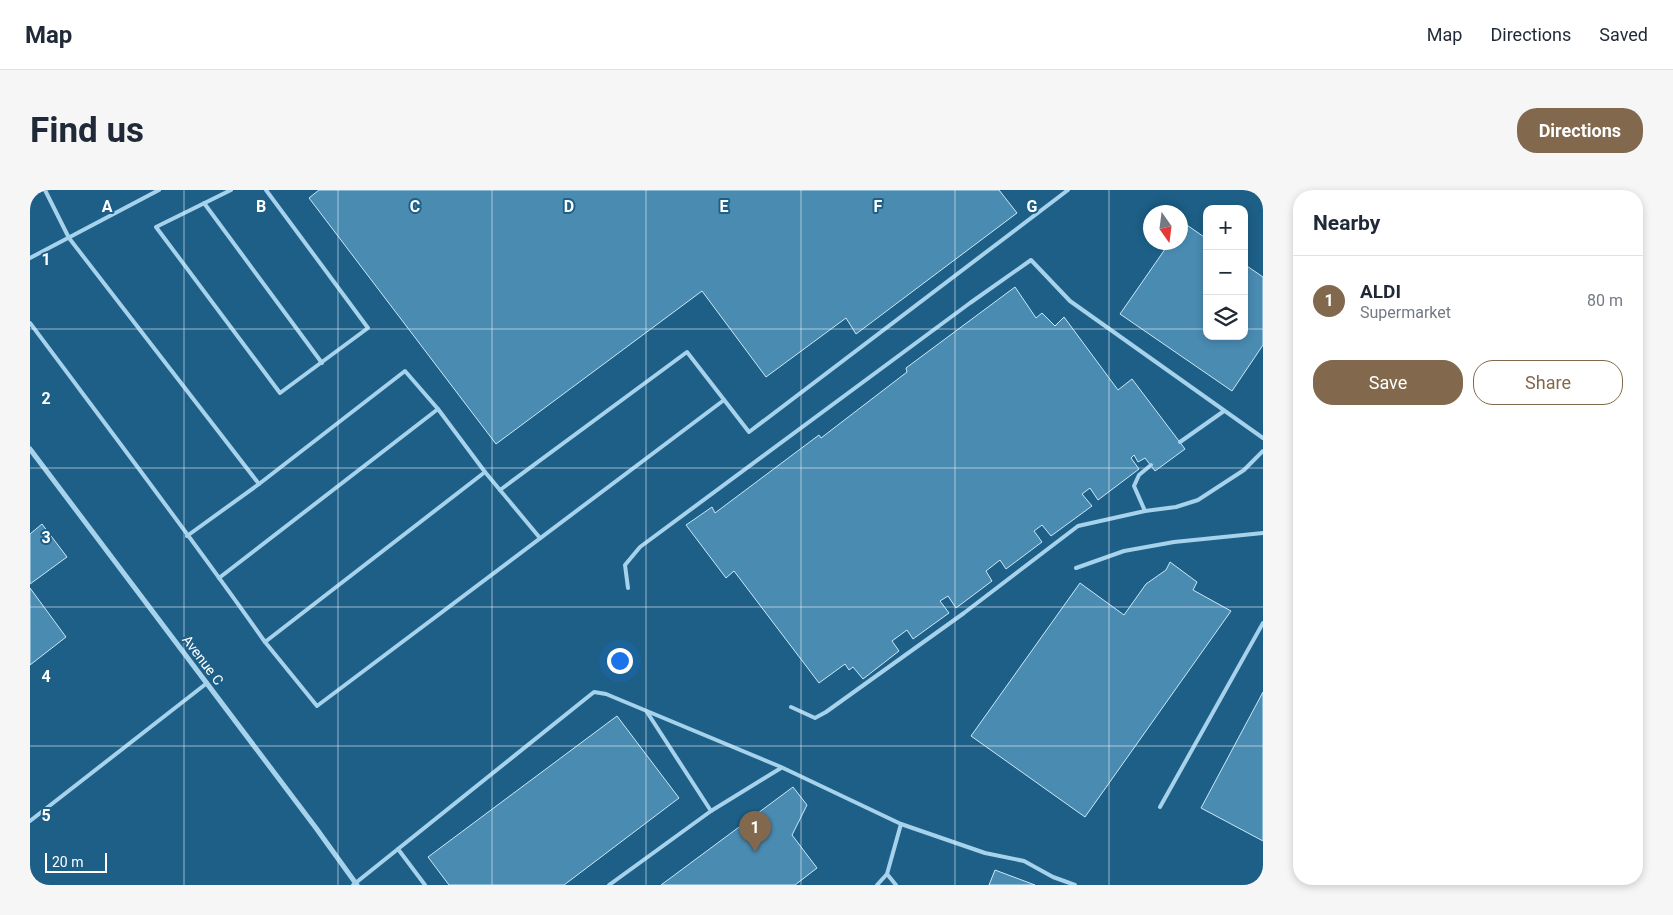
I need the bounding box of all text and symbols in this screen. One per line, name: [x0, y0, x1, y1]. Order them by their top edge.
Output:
text: Map: [25, 21, 72, 49]
text: Map: [1427, 24, 1462, 45]
text: Directions: [1490, 24, 1571, 45]
text: Saved: [1599, 24, 1648, 45]
button: Directions: [1517, 108, 1643, 153]
text: Find us: [30, 110, 144, 151]
text: A: [102, 197, 113, 216]
text: B: [256, 197, 266, 216]
text: C: [410, 197, 420, 216]
text: D: [564, 197, 574, 216]
text: E: [720, 197, 729, 216]
text: F: [874, 197, 883, 216]
text: G: [1027, 197, 1038, 216]
north arrow: [1143, 205, 1188, 250]
map controls: [1203, 205, 1248, 340]
button: +: [1203, 205, 1248, 250]
text: Nearby: [1313, 211, 1380, 235]
text: 1: [41, 250, 51, 269]
button: −: [1203, 250, 1248, 295]
text: ALDI: [1360, 280, 1401, 303]
text: 1: [1324, 291, 1334, 310]
text: 80 m: [1587, 291, 1623, 310]
button: layers: [1203, 295, 1248, 340]
text: Supermarket: [1360, 303, 1451, 322]
button: Save: [1313, 360, 1463, 405]
button: Share: [1473, 360, 1623, 405]
text: 2: [41, 389, 51, 408]
text: 3: [41, 528, 51, 547]
street label: Avenue C: [179, 632, 227, 688]
your location: [607, 648, 633, 674]
text: 4: [41, 667, 51, 686]
text: 5: [41, 806, 51, 825]
pin: 1: [739, 811, 771, 852]
scale bar: [45, 850, 108, 873]
text: 20 m: [52, 854, 84, 870]

